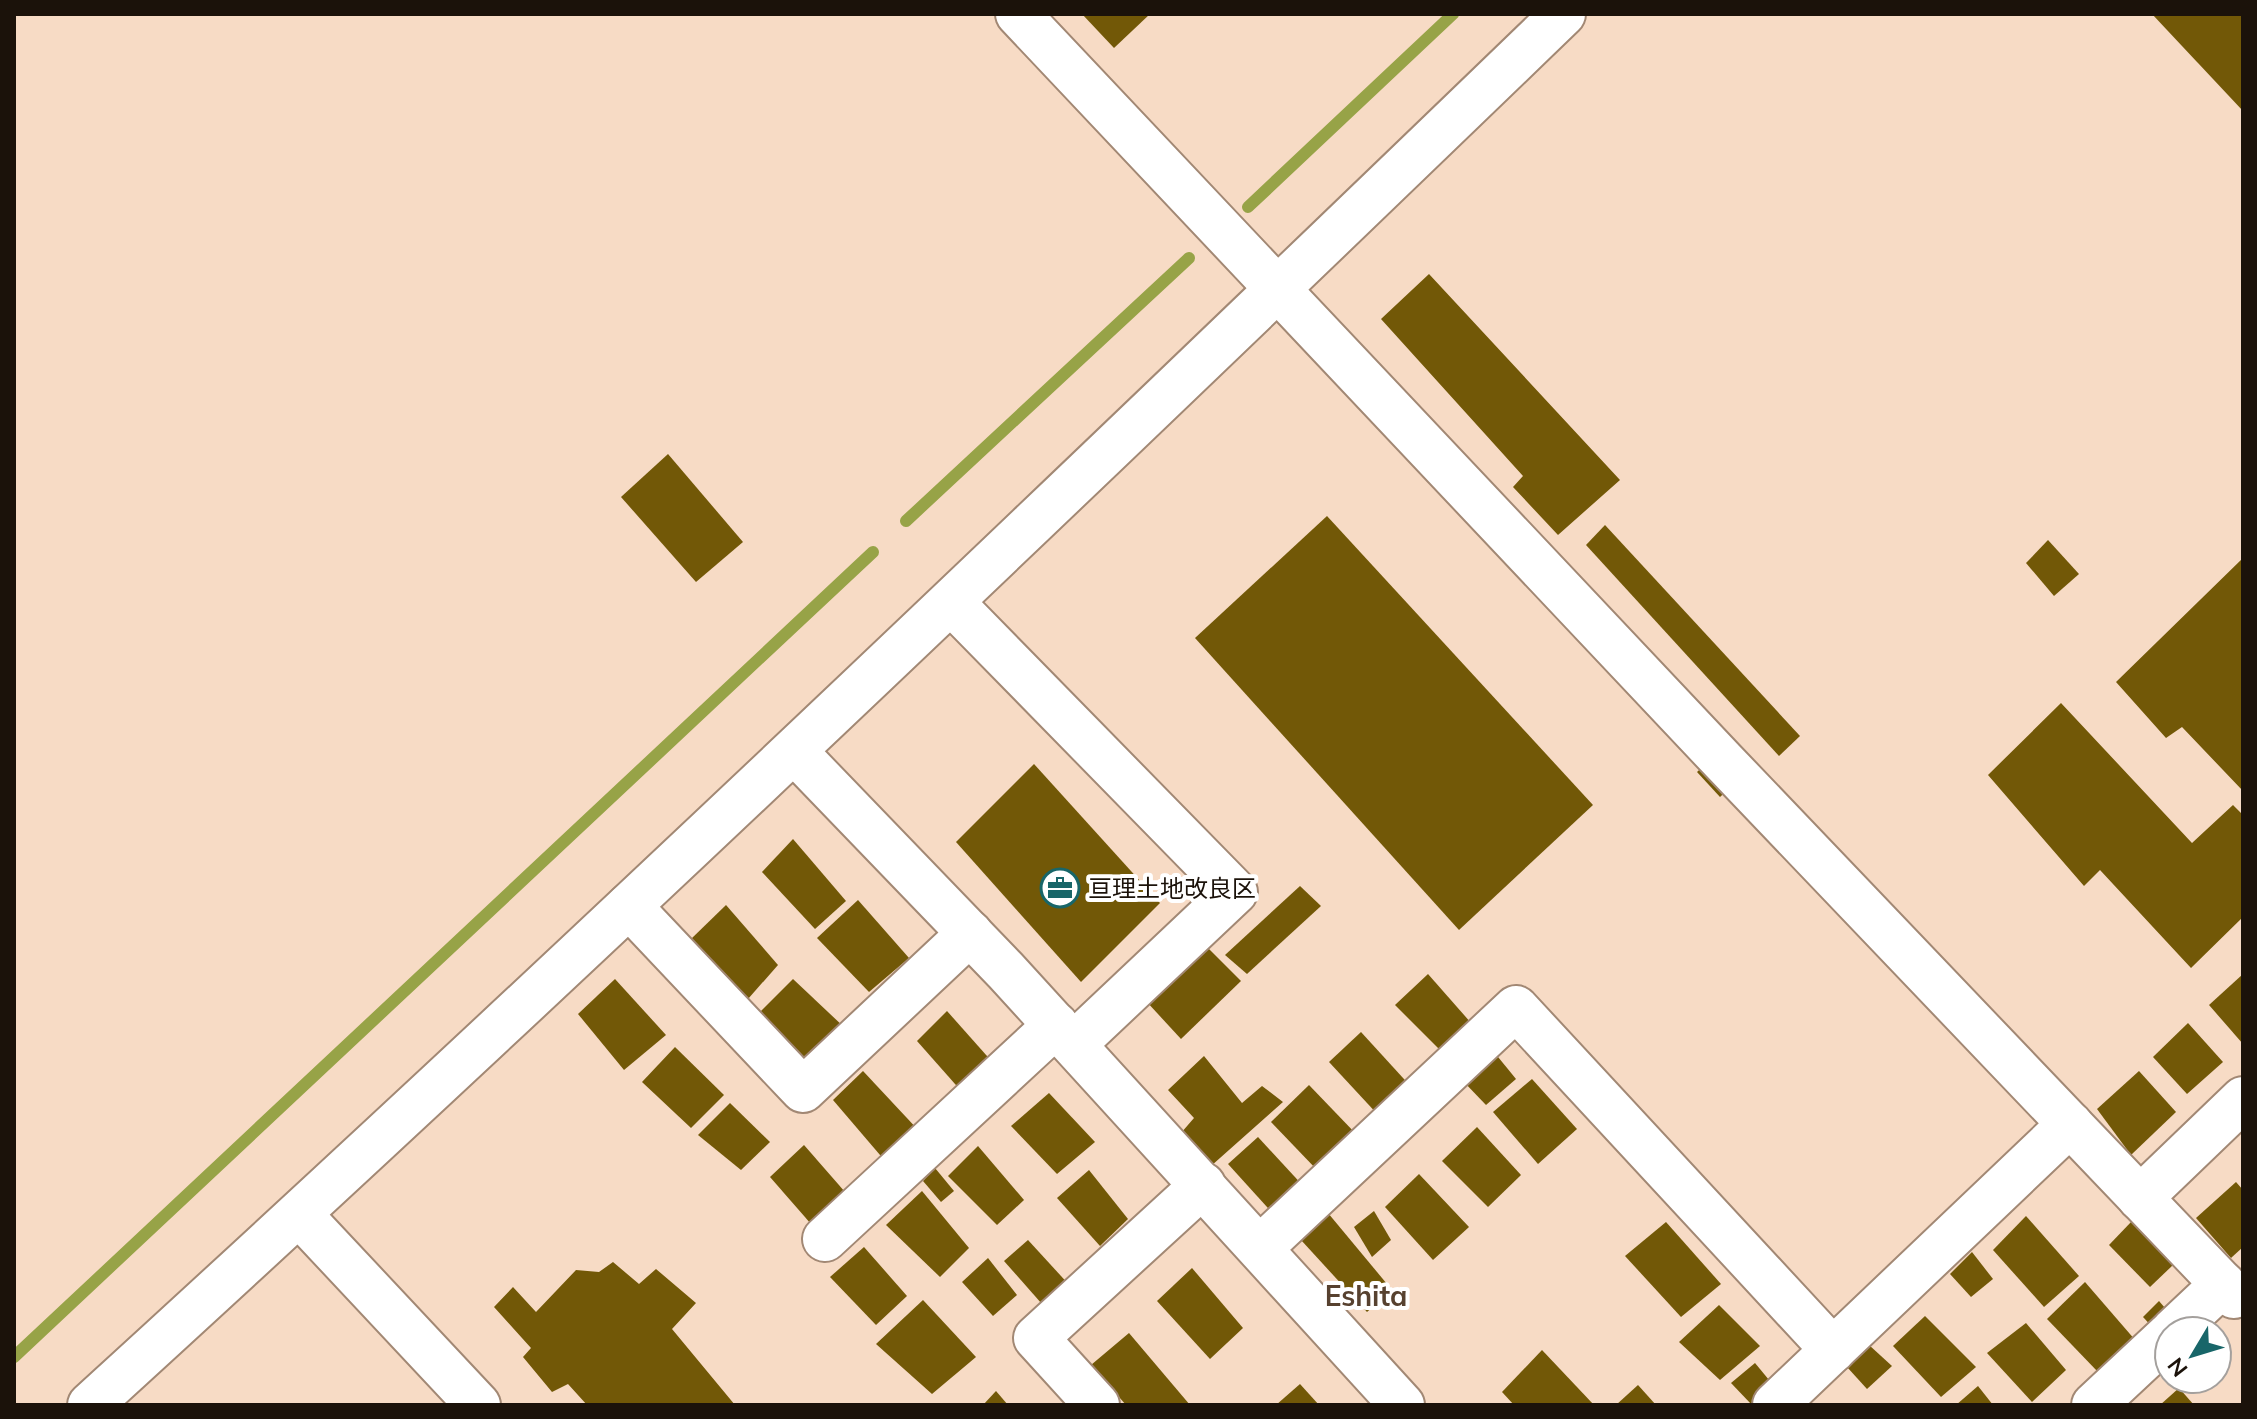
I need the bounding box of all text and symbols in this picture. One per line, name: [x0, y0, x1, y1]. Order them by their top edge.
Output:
office icon: 亘理土地改良区: [1039, 867, 1081, 909]
place label: 亘理土地改良区: [1088, 873, 1256, 903]
district label: Eshita: [1325, 1278, 1407, 1313]
north arrow: [2153, 1315, 2233, 1395]
text: N: [2161, 1352, 2193, 1382]

